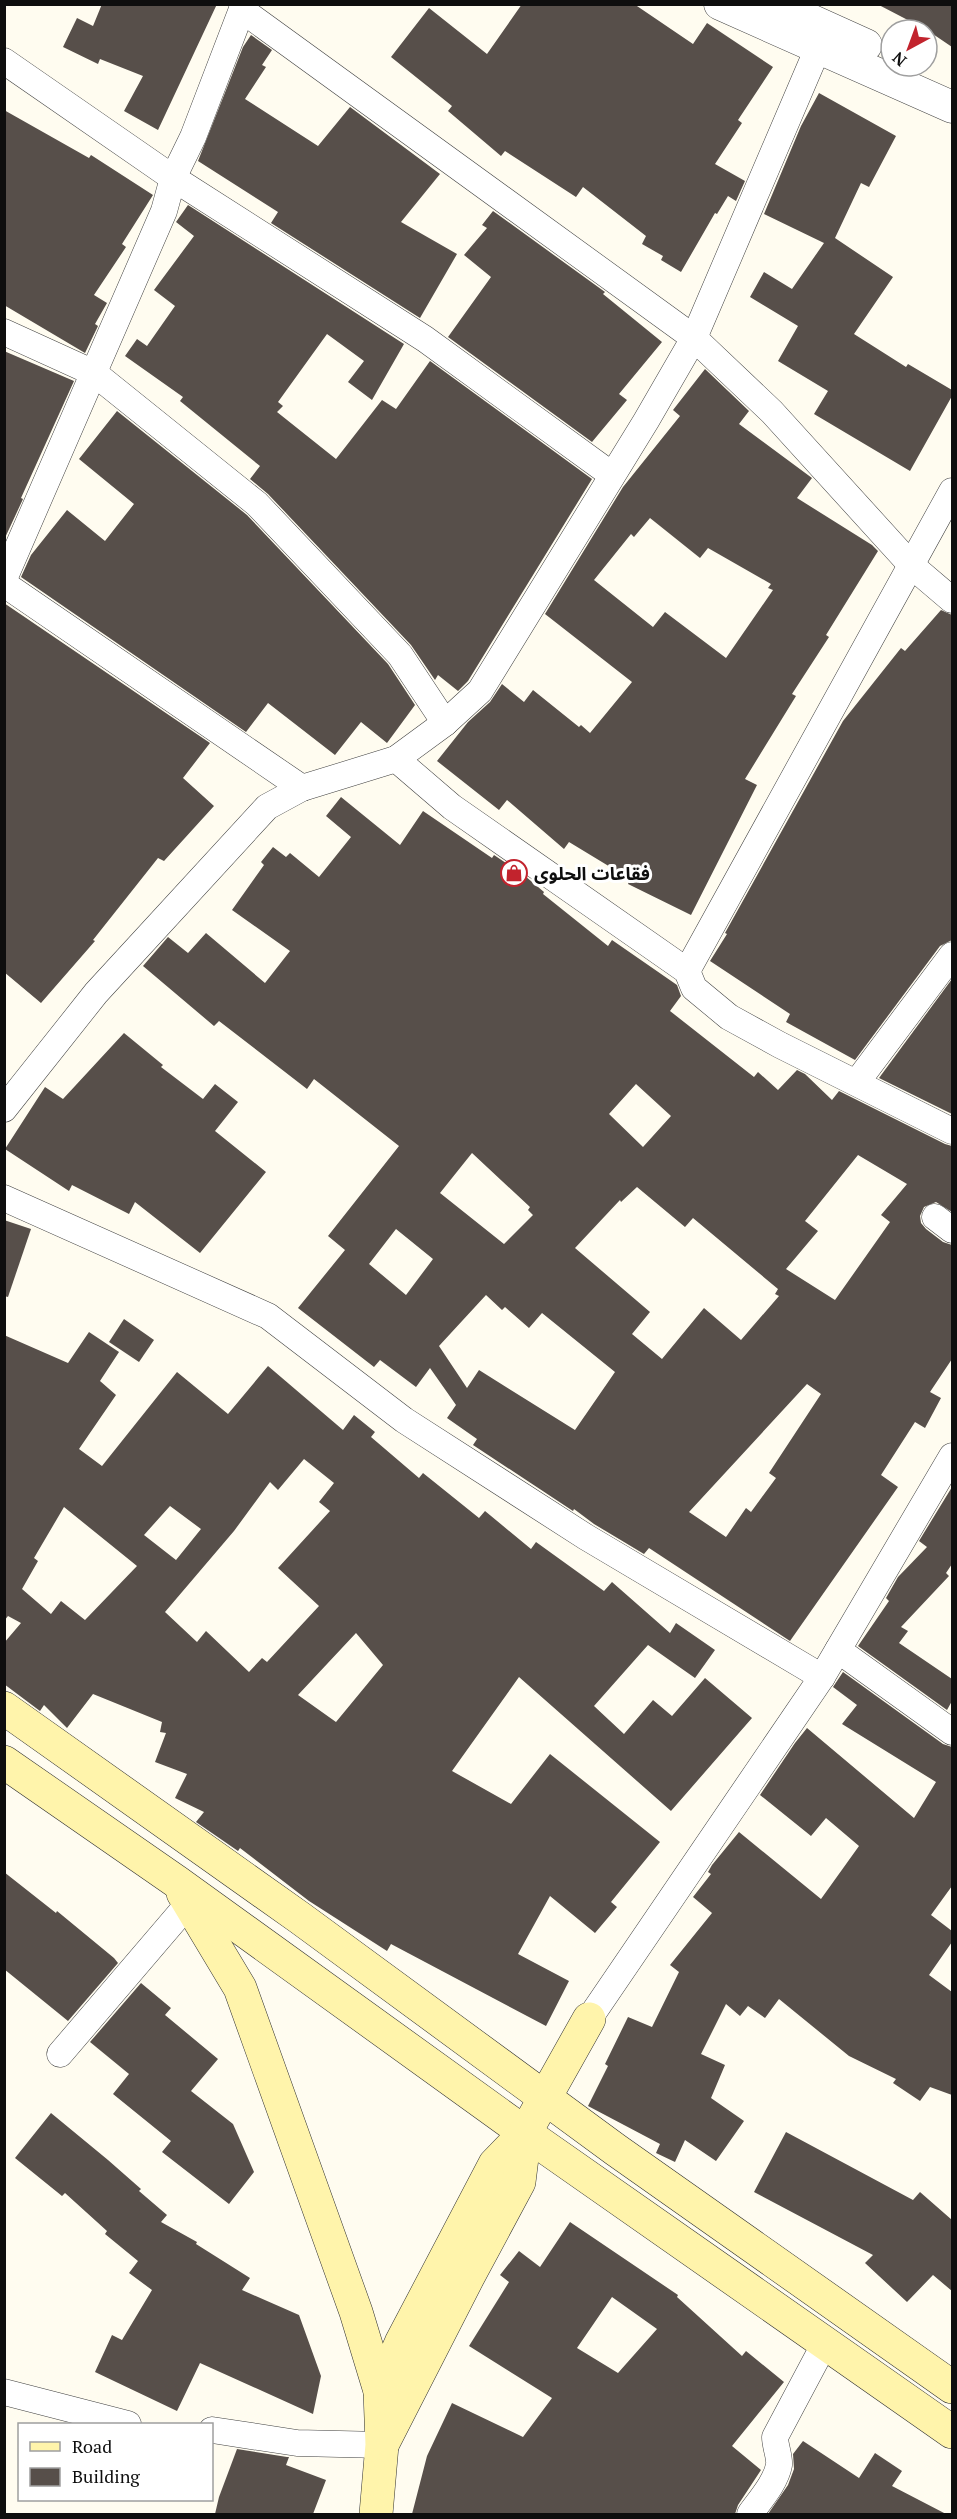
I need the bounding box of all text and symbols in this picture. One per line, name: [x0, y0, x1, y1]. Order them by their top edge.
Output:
north arrow: [879, 18, 939, 78]
text: N: [887, 47, 911, 72]
shop icon: فقاعات الحلوى: [499, 858, 529, 888]
place label: فقاعات الحلوى: [534, 861, 650, 885]
legend: [18, 2423, 213, 2501]
text: Road: [72, 2434, 112, 2458]
text: Building: [72, 2464, 140, 2488]

